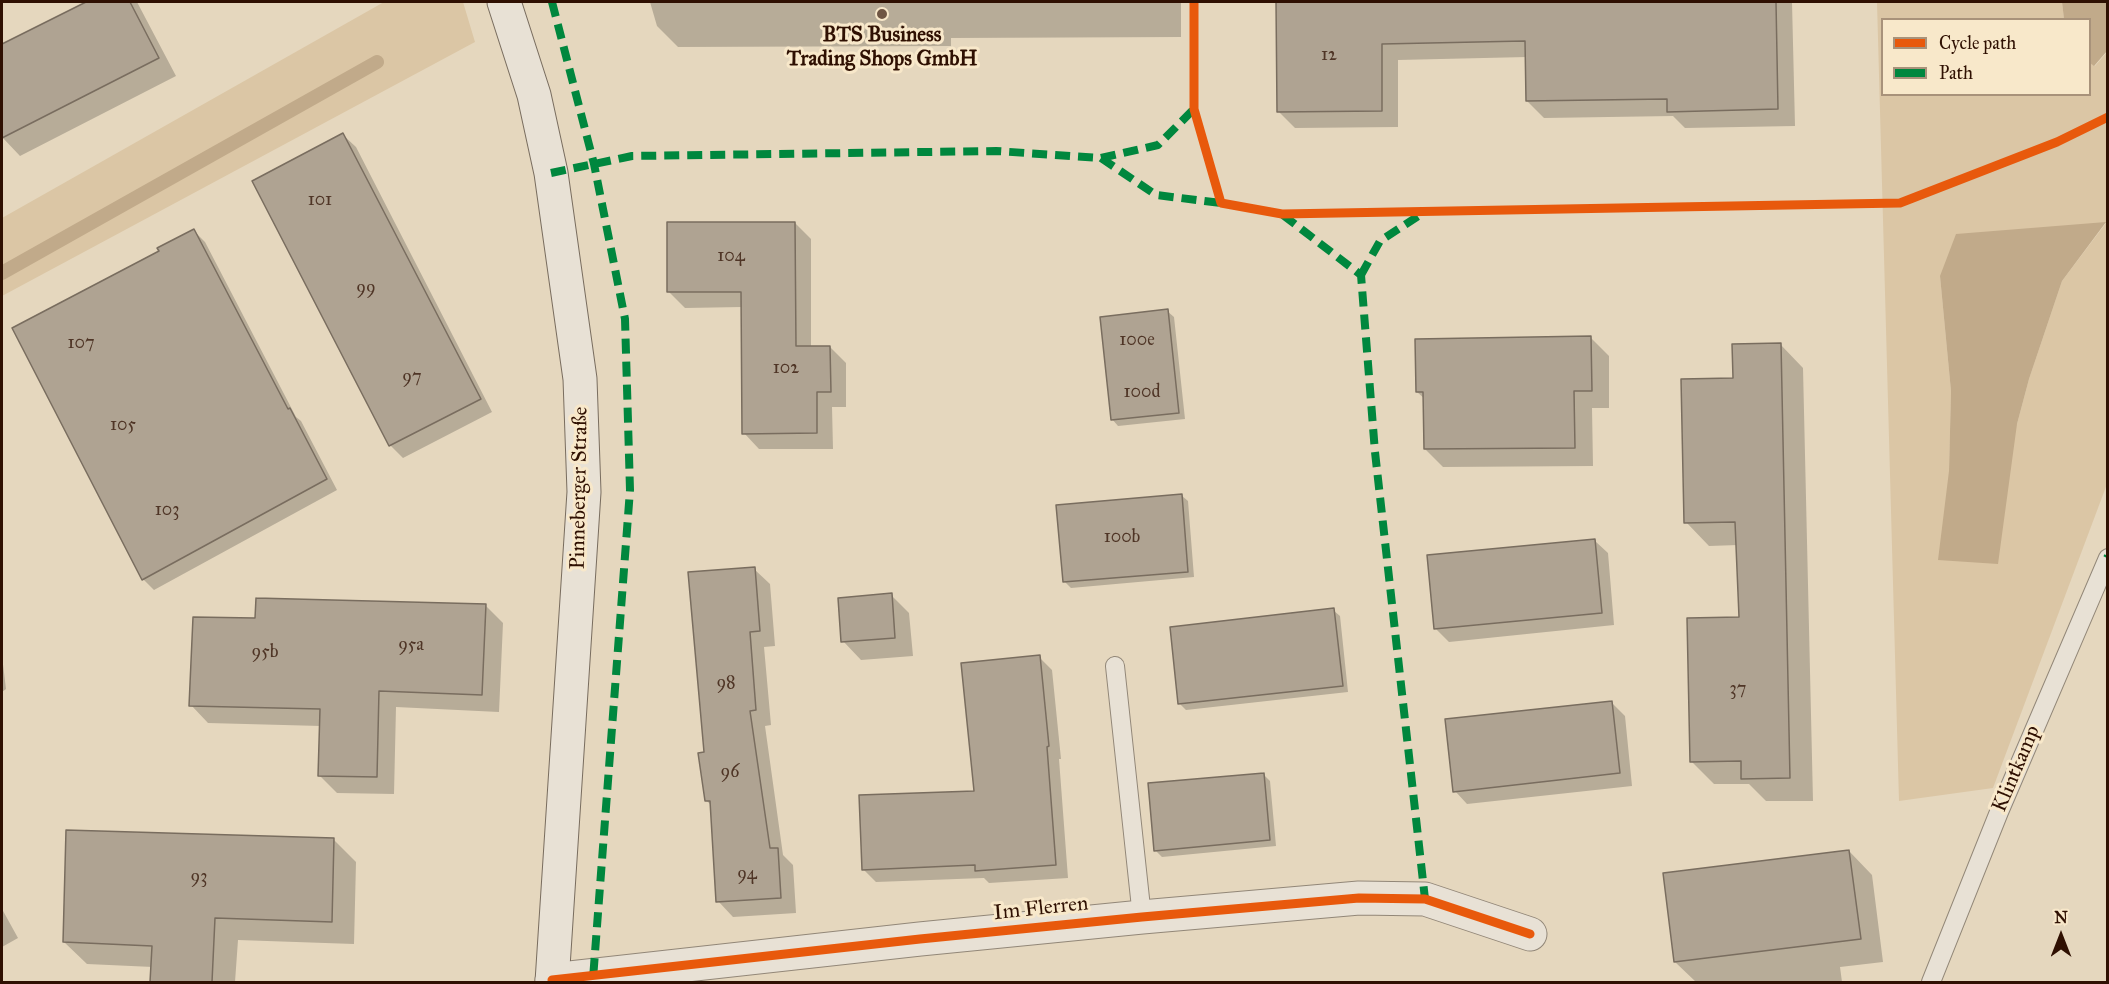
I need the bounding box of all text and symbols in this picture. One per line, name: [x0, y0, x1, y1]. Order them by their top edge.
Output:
marker: BTS Business Trading Shops GmbH: [875, 7, 889, 21]
legend: [1881, 18, 2091, 96]
place label: BTS Business Trading Shops GmbH: [787, 23, 977, 73]
text: Cycle path: [1939, 32, 2016, 54]
house number: 12: [1321, 45, 1337, 67]
text: Path: [1939, 62, 1973, 84]
house number: 101: [308, 190, 332, 212]
house number: 104: [717, 246, 745, 268]
house number: 99: [356, 278, 376, 300]
house number: 100e: [1119, 330, 1155, 352]
house number: 107: [67, 333, 95, 355]
house number: 102: [773, 358, 799, 380]
house number: 97: [402, 367, 422, 389]
house number: 100d: [1123, 382, 1161, 404]
street label: Pinneberger Straße: [566, 406, 594, 570]
house number: 105: [110, 415, 136, 437]
house number: 103: [155, 500, 179, 522]
house number: 100b: [1104, 527, 1140, 549]
house number: 95a: [398, 635, 424, 657]
house number: 95b: [252, 642, 278, 664]
house number: 98: [716, 673, 736, 695]
house number: 37: [1730, 679, 1746, 701]
street label: Klintkamp: [1987, 722, 2047, 816]
house number: 96: [721, 762, 739, 784]
house number: 94: [737, 864, 757, 886]
house number: 93: [191, 867, 207, 889]
street label: Im Flerren: [992, 892, 1090, 926]
north arrow: [2031, 906, 2091, 966]
text: N: [2054, 908, 2068, 927]

